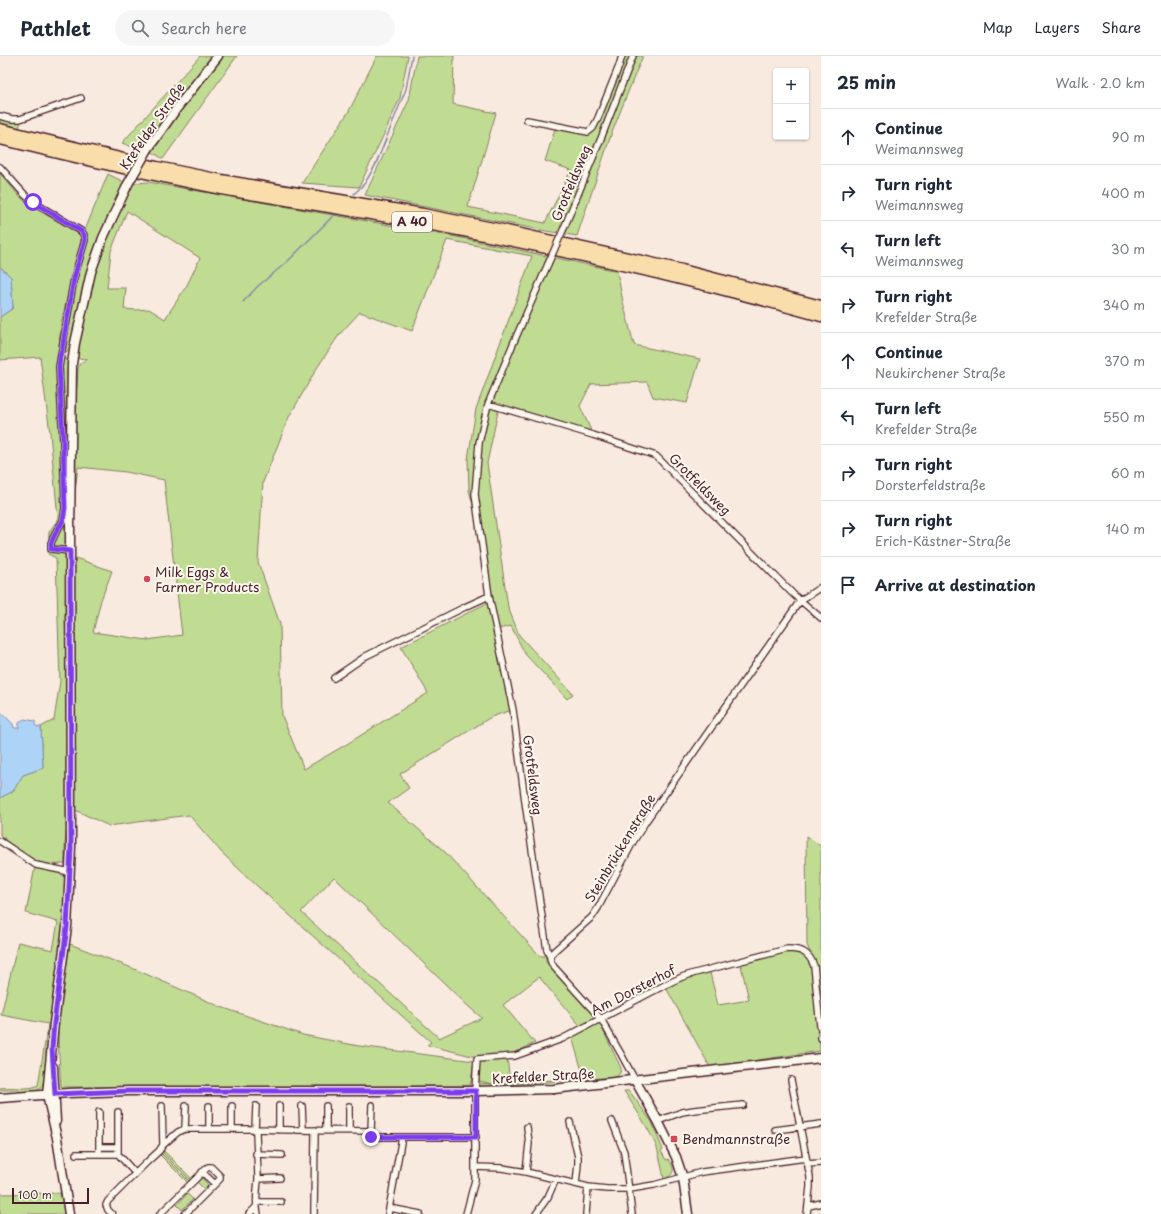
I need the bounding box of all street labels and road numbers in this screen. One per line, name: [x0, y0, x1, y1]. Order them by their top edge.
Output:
street label: Krefelder Straße: [114, 78, 189, 173]
street label: Grotfeldsweg: [546, 142, 595, 224]
road number: A 40: [392, 212, 432, 232]
street label: Grotfeldsweg: [665, 448, 736, 519]
street label: Grotfeldsweg: [519, 734, 548, 816]
street label: Steinbrückenstraße: [580, 790, 659, 905]
street label: Am Dorsterhof: [587, 960, 679, 1019]
street label: Krefelder Straße: [491, 1063, 595, 1088]

